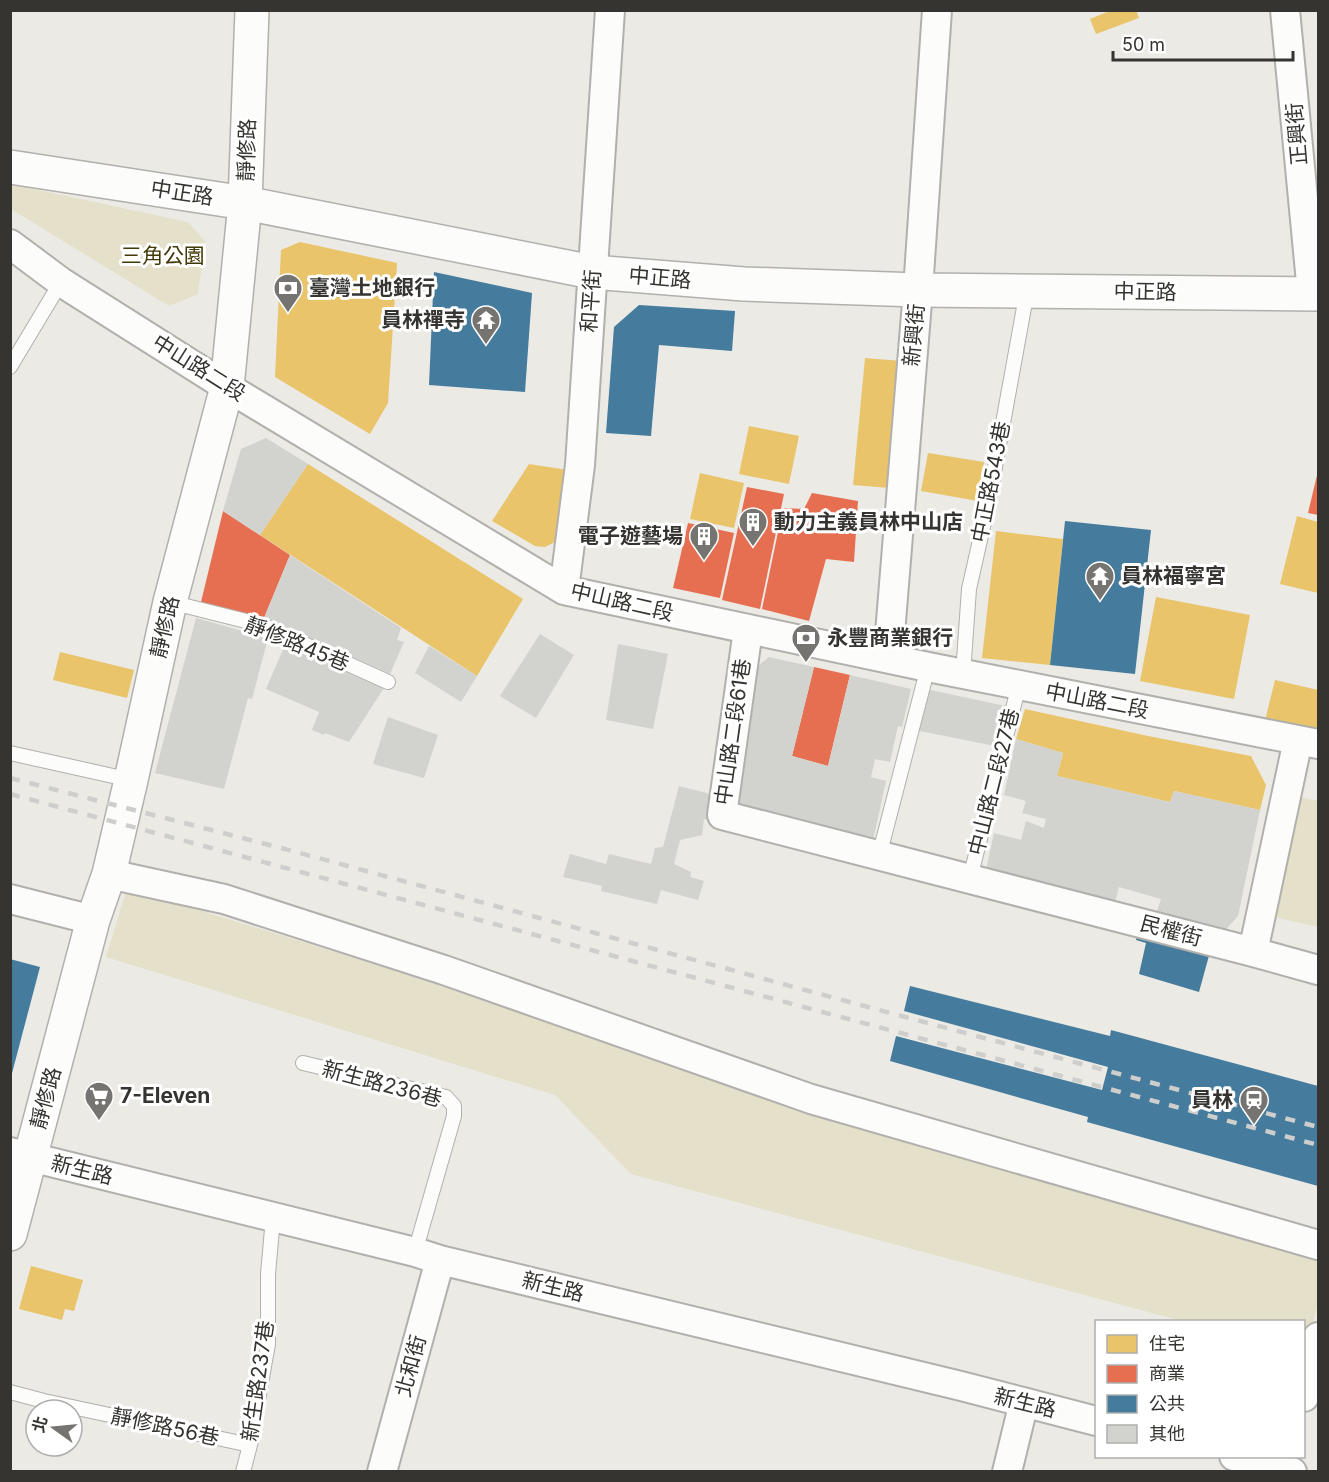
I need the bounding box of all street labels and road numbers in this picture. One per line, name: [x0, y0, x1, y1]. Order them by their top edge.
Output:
street label: 正興街: [1281, 102, 1312, 167]
street label: 靜修路: [233, 118, 260, 182]
street label: 中正路: [149, 175, 215, 210]
street label: 中正路: [628, 262, 693, 293]
street label: 和平街: [576, 269, 605, 333]
street label: 中正路: [1113, 278, 1177, 305]
street label: 新興街: [898, 302, 929, 367]
street label: 中山路二段: [148, 329, 250, 406]
street label: 中正路543巷: [966, 419, 1015, 545]
street label: 中山路二段: [568, 578, 676, 626]
street label: 靜修路: [145, 593, 184, 660]
street label: 靜修路45巷: [241, 611, 353, 676]
street label: 中山路二段61巷: [710, 657, 755, 807]
street label: 中山路二段: [1043, 678, 1151, 723]
street label: 中山路二段27巷: [963, 706, 1024, 858]
street label: 民權街: [1137, 910, 1205, 951]
street label: 新生路236巷: [320, 1056, 445, 1111]
street label: 靜修路: [25, 1064, 66, 1132]
street label: 新生路: [49, 1150, 116, 1189]
street label: 新生路: [520, 1267, 587, 1306]
street label: 新生路237巷: [237, 1319, 278, 1443]
street label: 北和街: [390, 1332, 431, 1400]
street label: 新生路: [992, 1383, 1059, 1422]
street label: 靜修路56巷: [109, 1403, 221, 1450]

